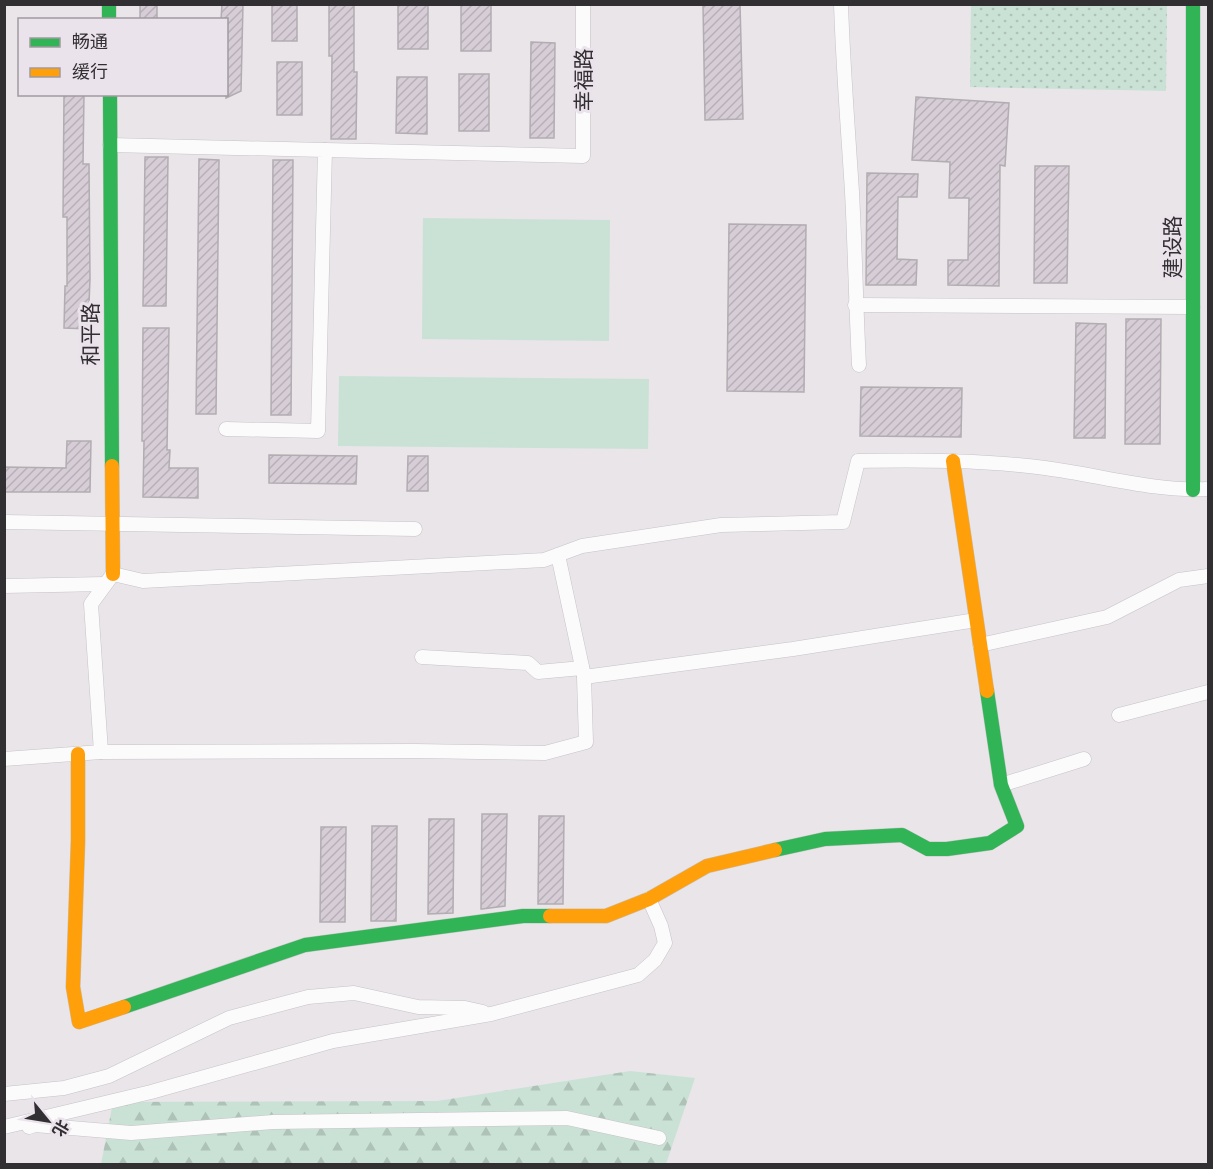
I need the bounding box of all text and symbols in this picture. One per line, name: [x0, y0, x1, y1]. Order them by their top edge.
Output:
legend: [18, 18, 228, 96]
text: 畅通: [72, 31, 108, 52]
street label: 幸福路: [571, 49, 596, 112]
text: 缓行: [72, 61, 108, 82]
street label: 建设路: [1160, 216, 1185, 279]
street label: 和平路: [78, 303, 103, 366]
north arrow: [18, 1091, 78, 1151]
text: 北: [48, 1117, 73, 1140]

